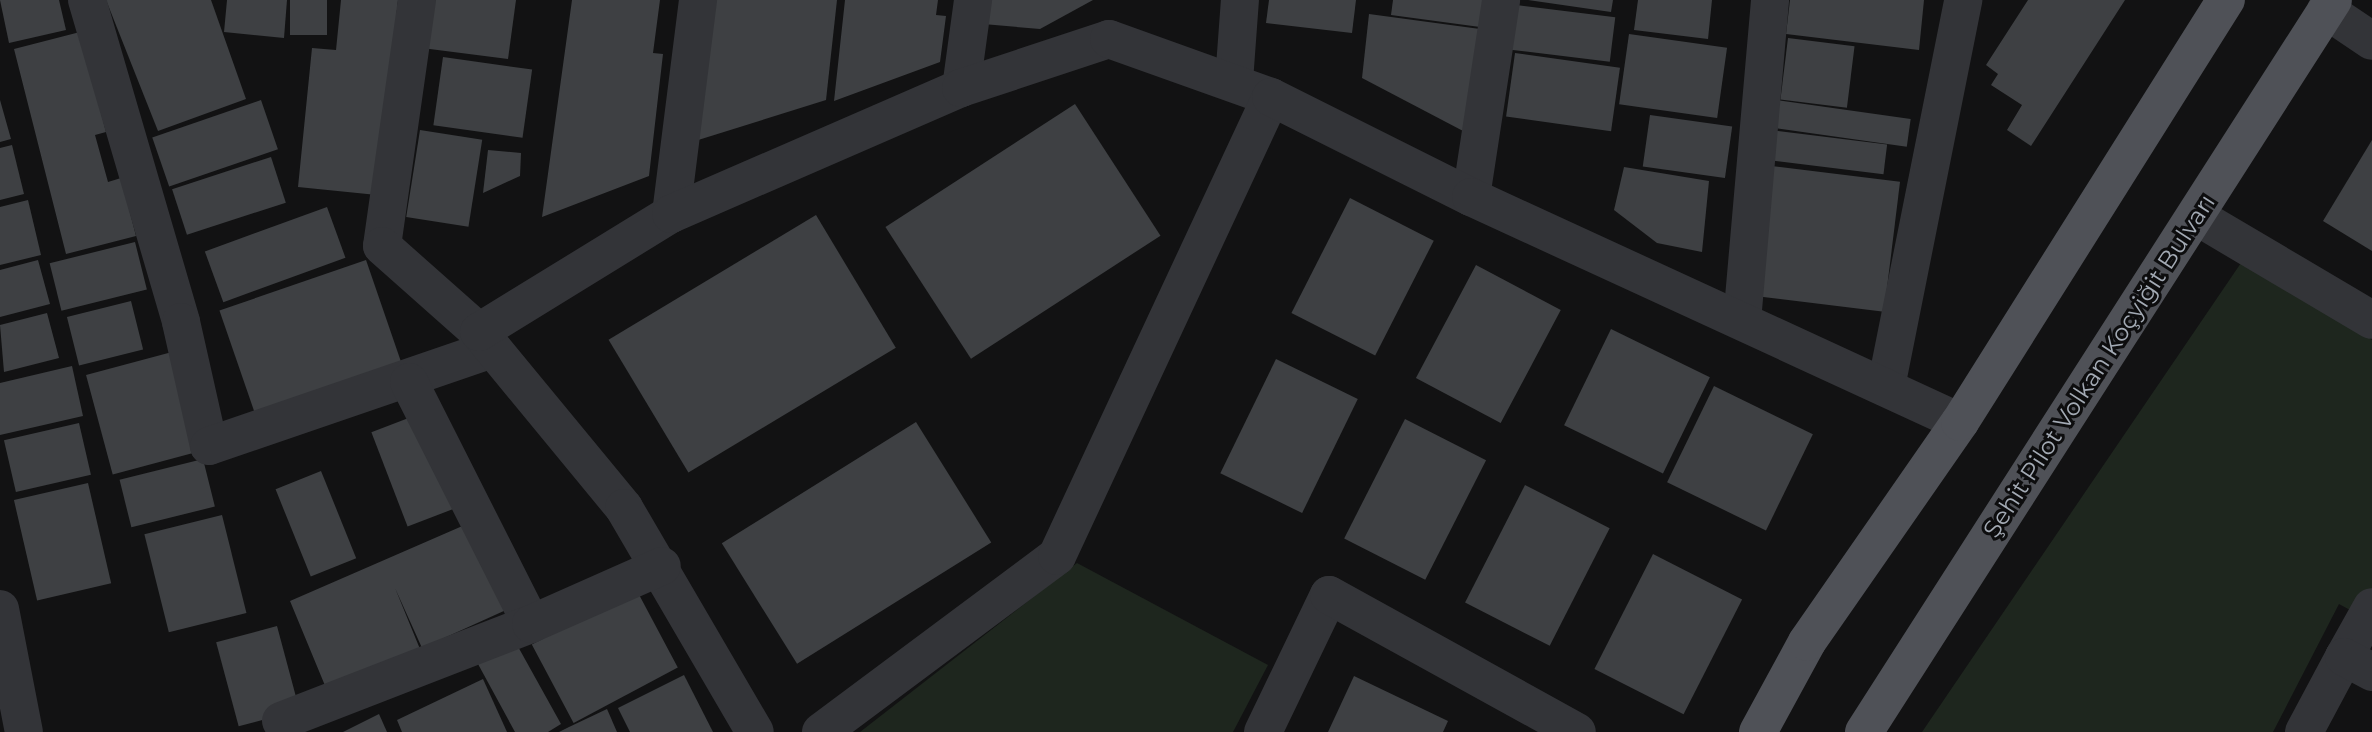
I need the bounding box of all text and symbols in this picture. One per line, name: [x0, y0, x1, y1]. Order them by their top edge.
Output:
street label: Şehit Pilot Volkan Koçyiğit Bulvarı: [1977, 189, 2221, 543]

